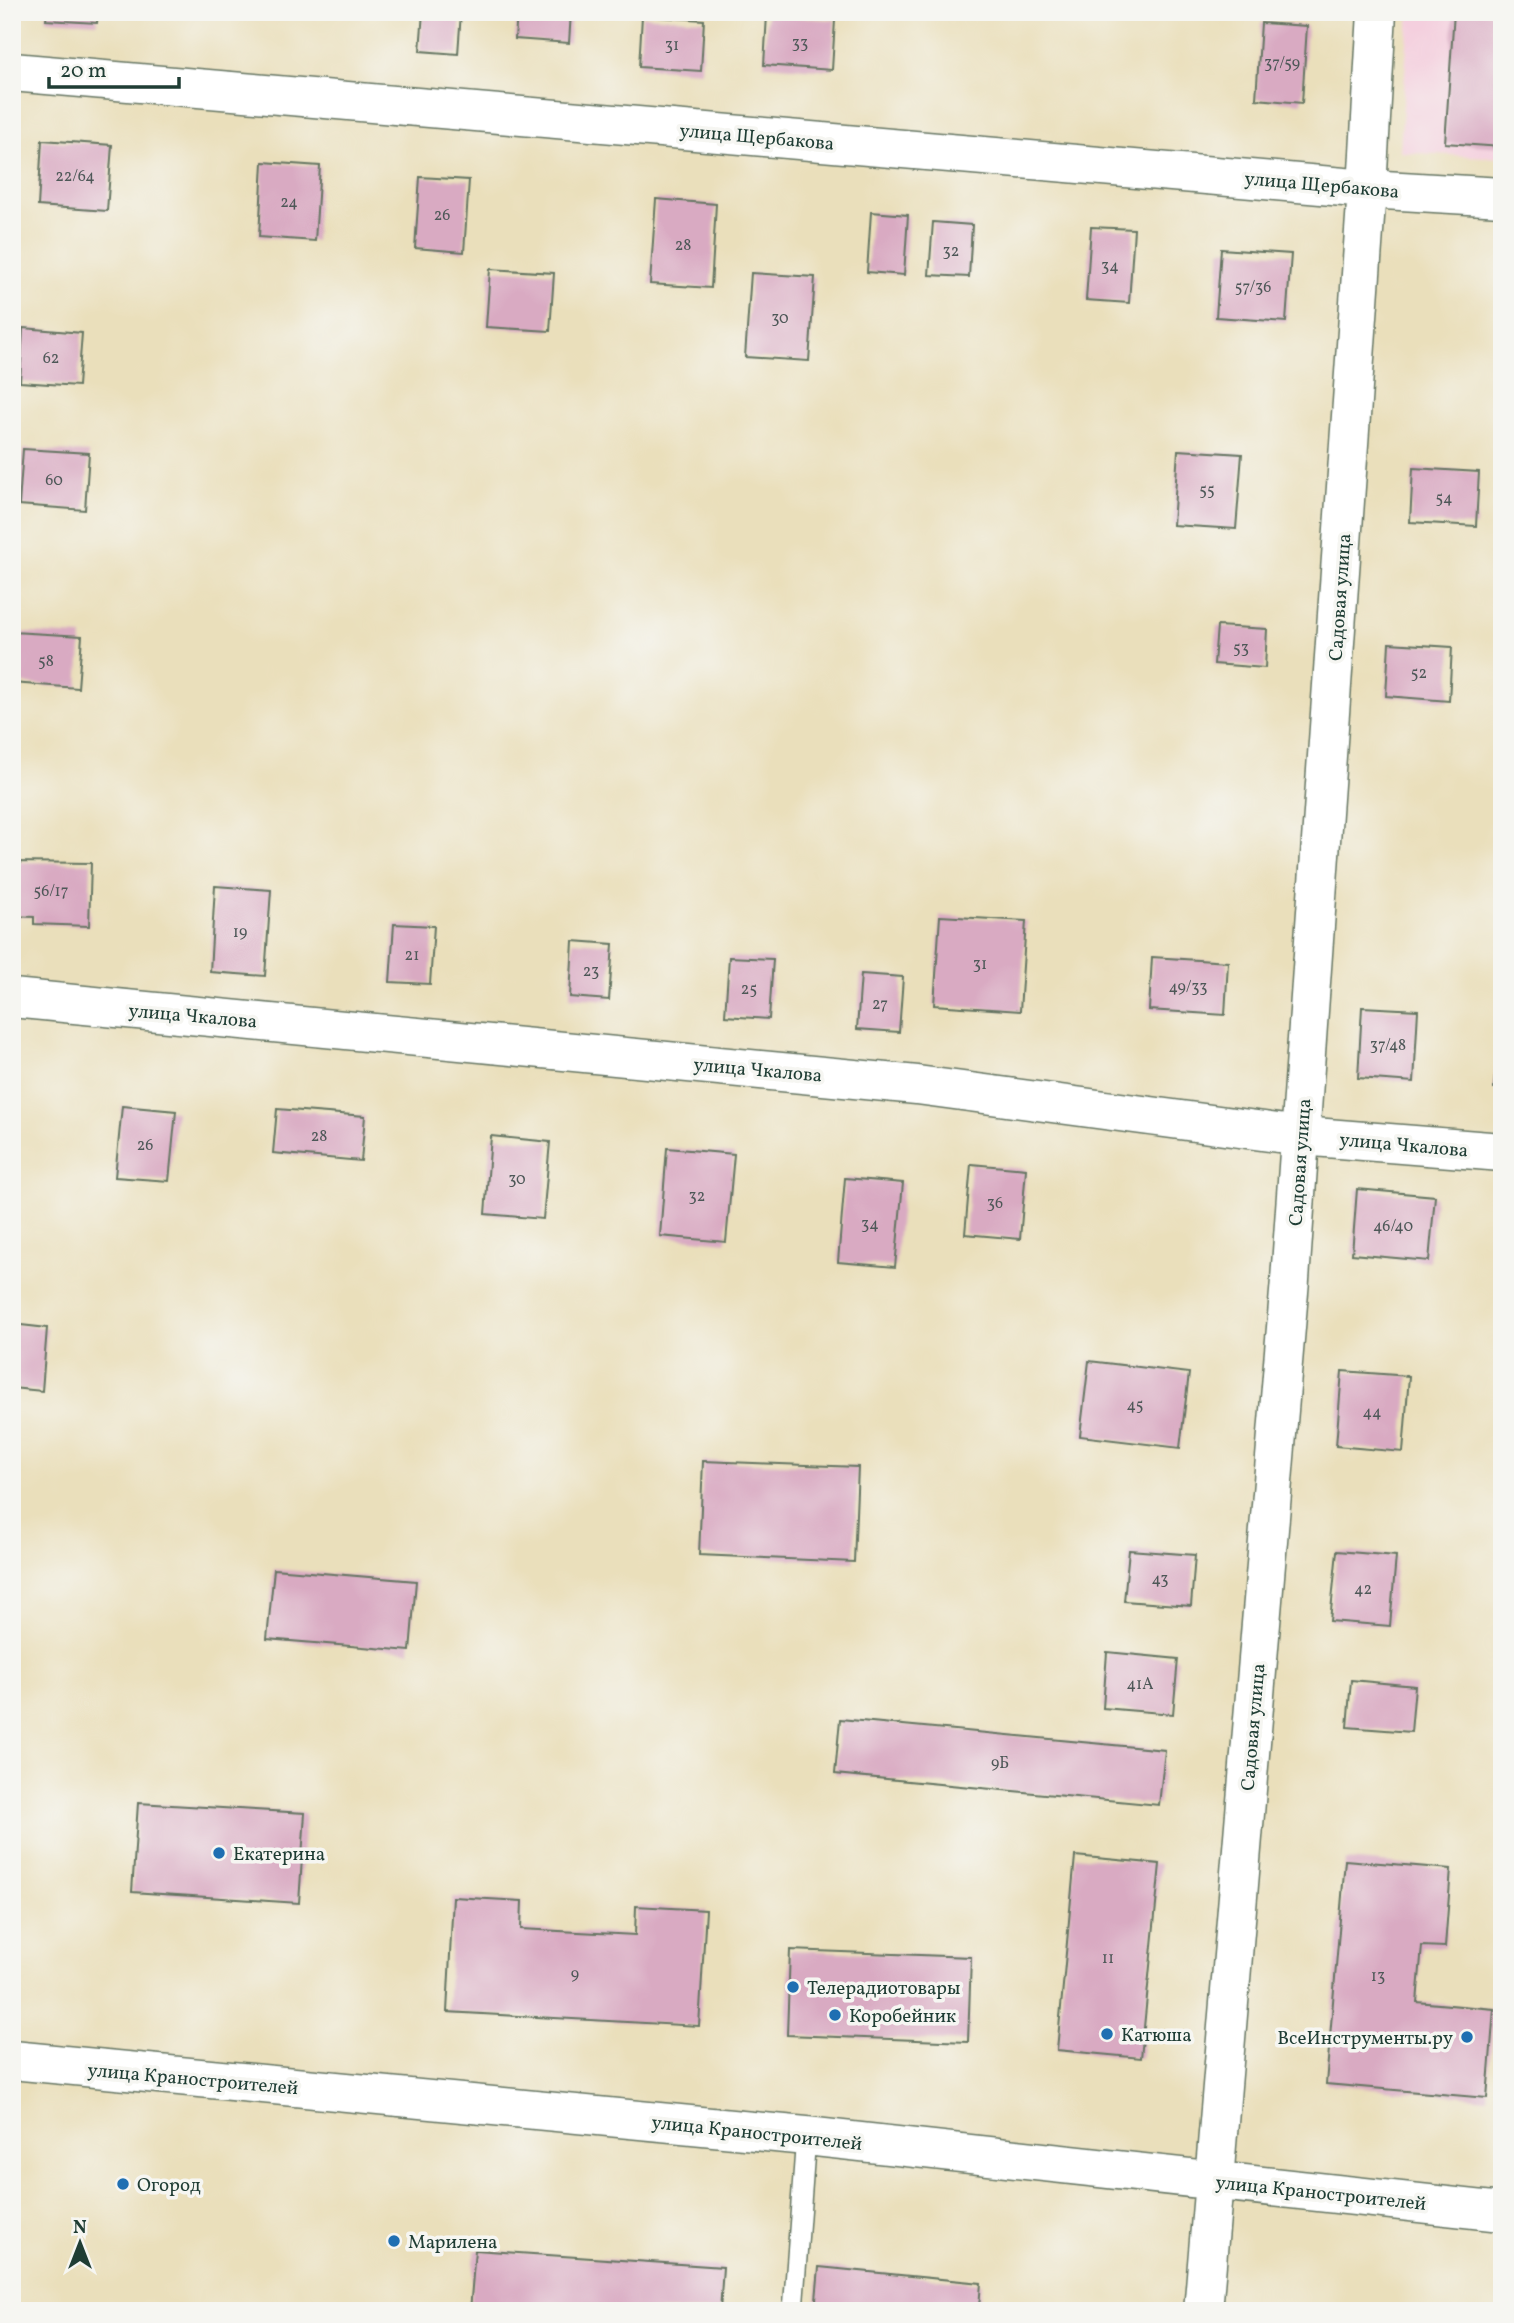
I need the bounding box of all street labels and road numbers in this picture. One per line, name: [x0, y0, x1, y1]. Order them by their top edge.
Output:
street label: улица Щербакова: [678, 118, 835, 158]
street label: улица Щербакова: [1243, 166, 1400, 206]
street label: Садовая улица: [1324, 532, 1358, 662]
street label: улица Чкалова: [127, 998, 258, 1036]
street label: улица Чкалова: [692, 1052, 823, 1090]
street label: Садовая улица: [1284, 1097, 1318, 1227]
street label: улица Чкалова: [1338, 1127, 1469, 1165]
street label: Садовая улица: [1235, 1662, 1273, 1792]
street label: улица Краностроителей: [86, 2058, 299, 2102]
street label: улица Краностроителей: [650, 2110, 863, 2158]
street label: улица Краностроителей: [1214, 2170, 1427, 2218]

